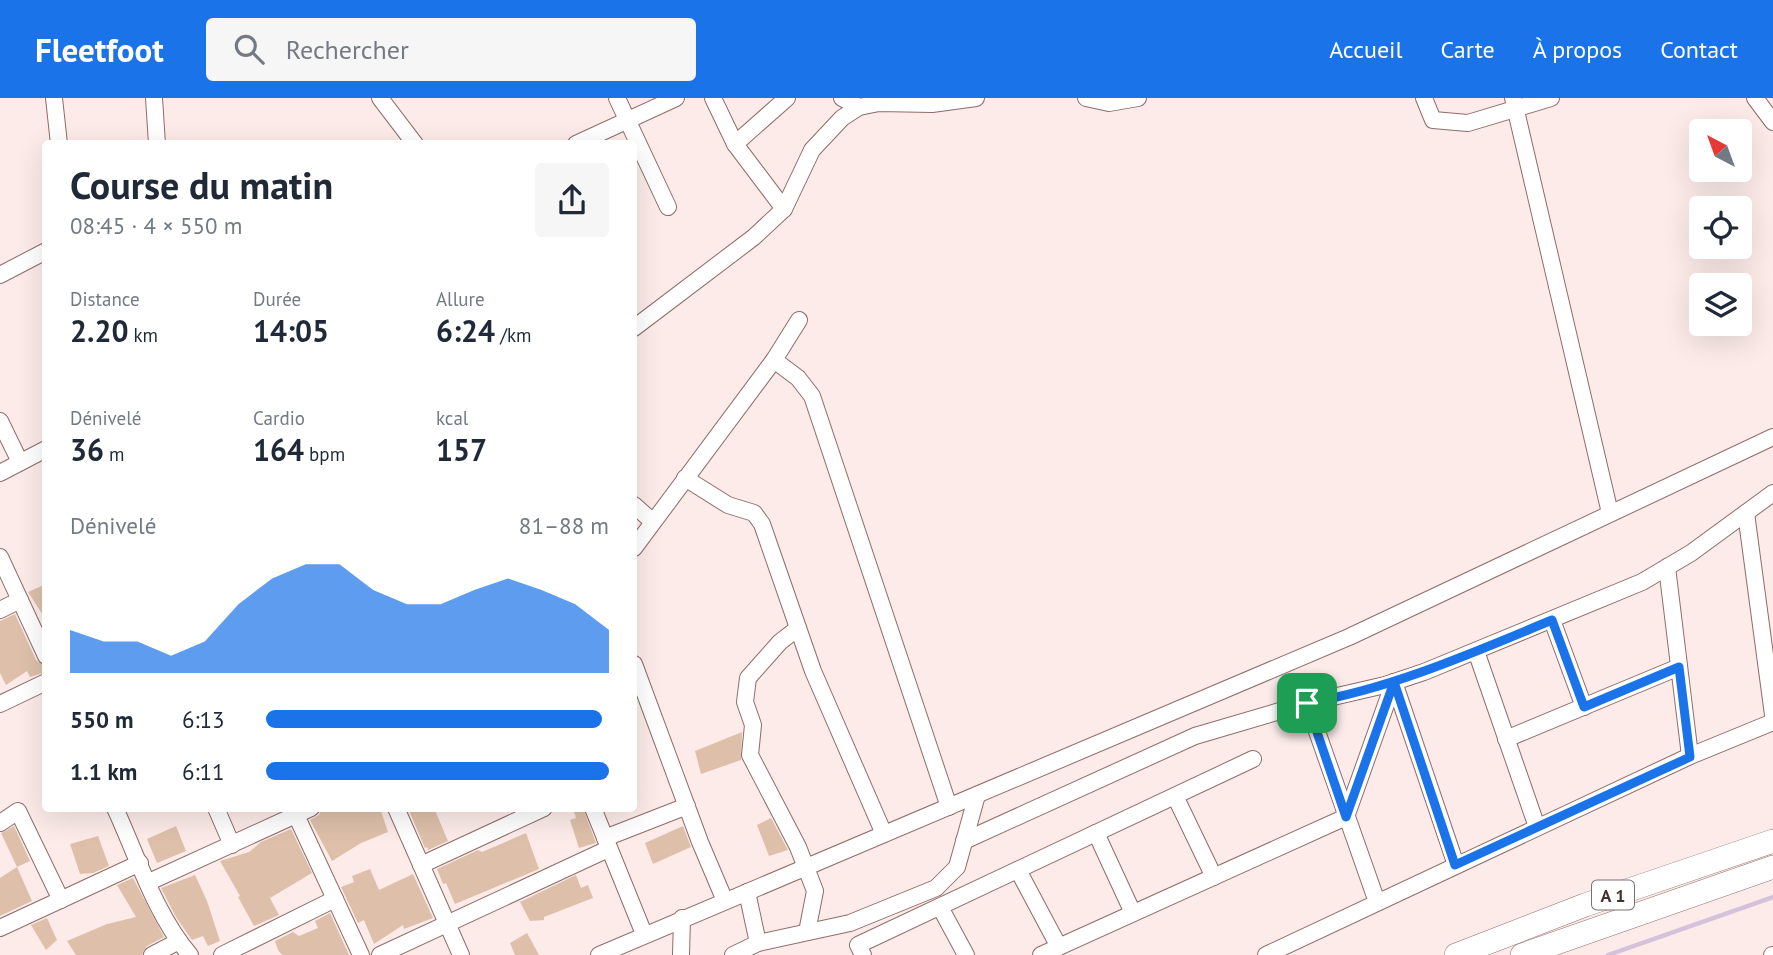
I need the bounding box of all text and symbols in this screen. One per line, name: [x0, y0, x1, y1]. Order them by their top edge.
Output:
search box: [206, 18, 696, 81]
text: Fleetfoot: [35, 28, 164, 71]
icon: search: [230, 30, 268, 68]
text: Rechercher: [286, 33, 409, 66]
text: Accueil: [1329, 34, 1403, 65]
text: Carte: [1441, 34, 1495, 65]
text: À propos: [1533, 34, 1622, 65]
text: Contact: [1660, 34, 1738, 65]
north arrow: [1689, 119, 1752, 182]
map controls: [1689, 119, 1752, 336]
text: Course du matin: [70, 160, 333, 209]
button: share: [535, 163, 609, 237]
button: locate: [1689, 196, 1752, 259]
text: 08:45 · 4 × 550 m: [70, 211, 242, 240]
button: layers: [1689, 273, 1752, 336]
text: Distance: [70, 287, 140, 311]
text: Durée: [253, 287, 301, 311]
text: Allure: [436, 287, 485, 311]
text: 2.20: [70, 311, 128, 350]
text: 14:05: [253, 311, 329, 350]
text: 6:24: [436, 311, 495, 350]
text: km: [128, 323, 158, 347]
text: /km: [495, 323, 531, 347]
text: Dénivelé: [70, 406, 141, 430]
text: Cardio: [253, 406, 305, 430]
text: kcal: [436, 406, 468, 430]
text: 36: [70, 430, 104, 469]
text: 164: [253, 430, 304, 469]
text: 157: [436, 430, 487, 469]
text: m: [104, 442, 125, 466]
text: bpm: [304, 442, 345, 466]
text: Dénivelé: [70, 511, 156, 540]
text: 81–88 m: [519, 511, 609, 540]
pin: [1277, 673, 1337, 733]
icon: arrive: [1288, 684, 1326, 722]
text: 550 m: [70, 705, 133, 734]
text: 6:13: [182, 705, 225, 734]
text: 1.1 km: [70, 757, 137, 786]
text: 6:11: [182, 757, 225, 786]
road number: A 1: [1592, 880, 1634, 910]

